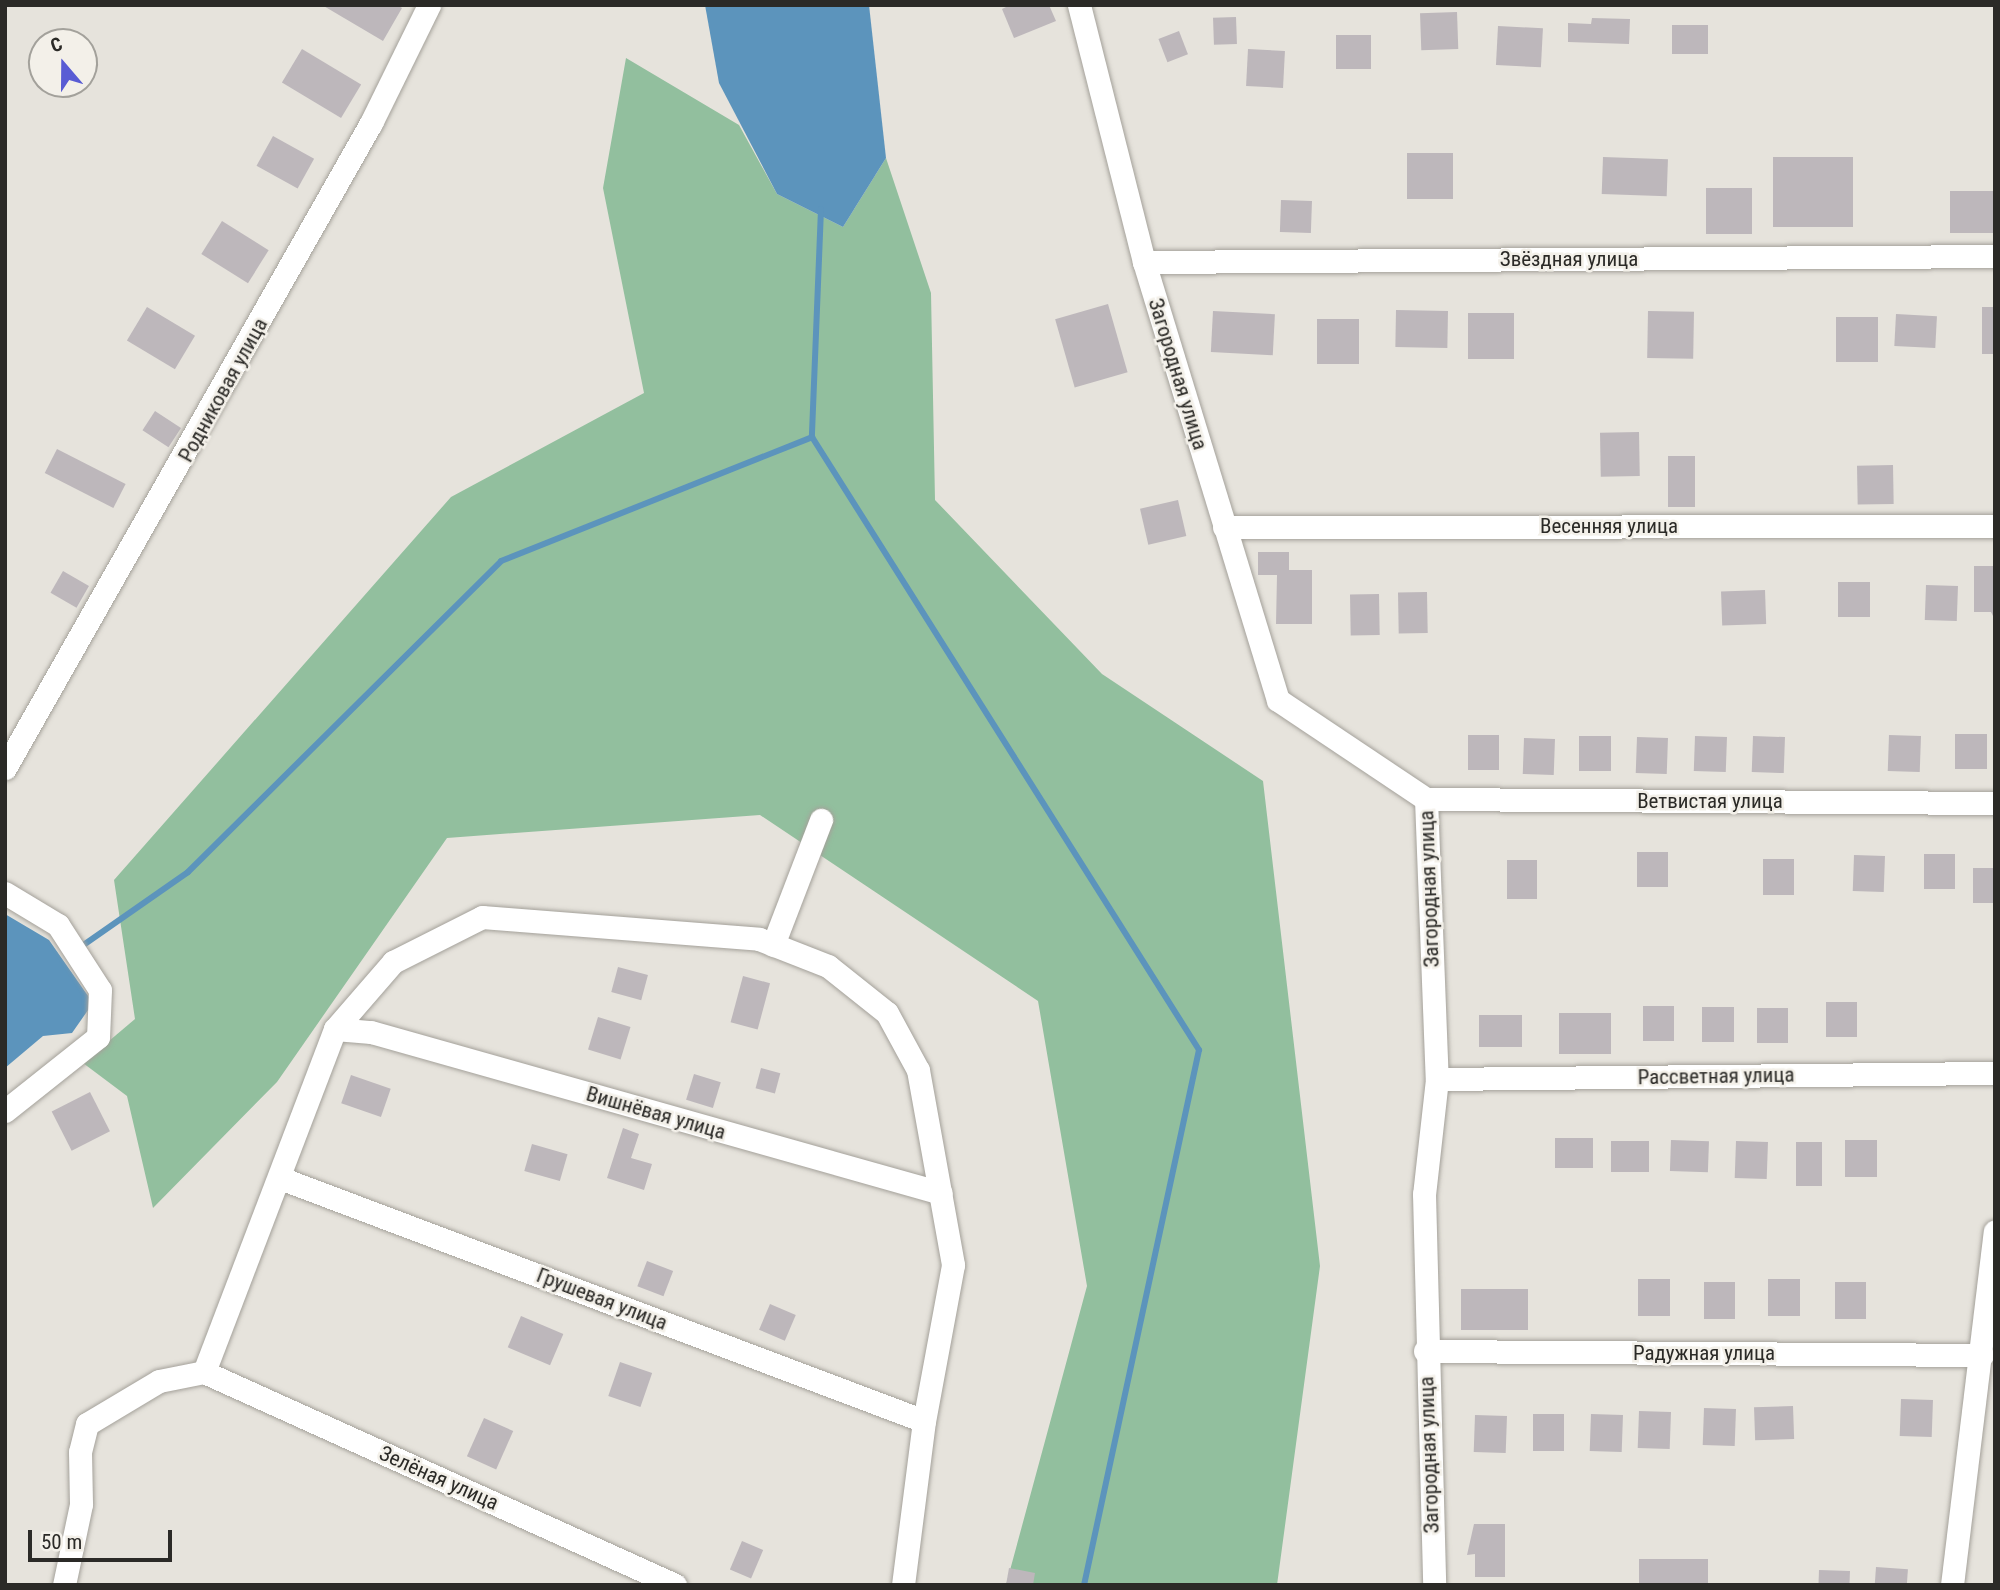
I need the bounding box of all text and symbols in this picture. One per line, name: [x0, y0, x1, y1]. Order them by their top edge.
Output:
north arrow: [28, 28, 98, 98]
text: С: [47, 32, 65, 57]
street label: Звёздная улица: [1500, 246, 1638, 272]
street label: Загородная улица: [1143, 295, 1213, 453]
street label: Родниковая улица: [173, 314, 273, 466]
street label: Весенняя улица: [1540, 513, 1678, 539]
street label: Ветвистая улица: [1637, 788, 1783, 814]
street label: Загородная улица: [1414, 810, 1444, 968]
street label: Рассветная улица: [1637, 1062, 1795, 1090]
street label: Вишнёвая улица: [583, 1081, 729, 1145]
street label: Грушевая улица: [533, 1262, 671, 1336]
street label: Радужная улица: [1633, 1340, 1775, 1366]
street label: Загородная улица: [1414, 1376, 1444, 1534]
street label: Зелёная улица: [376, 1441, 502, 1515]
scale bar: [32, 1516, 175, 1560]
text: 50 m: [41, 1530, 82, 1554]

